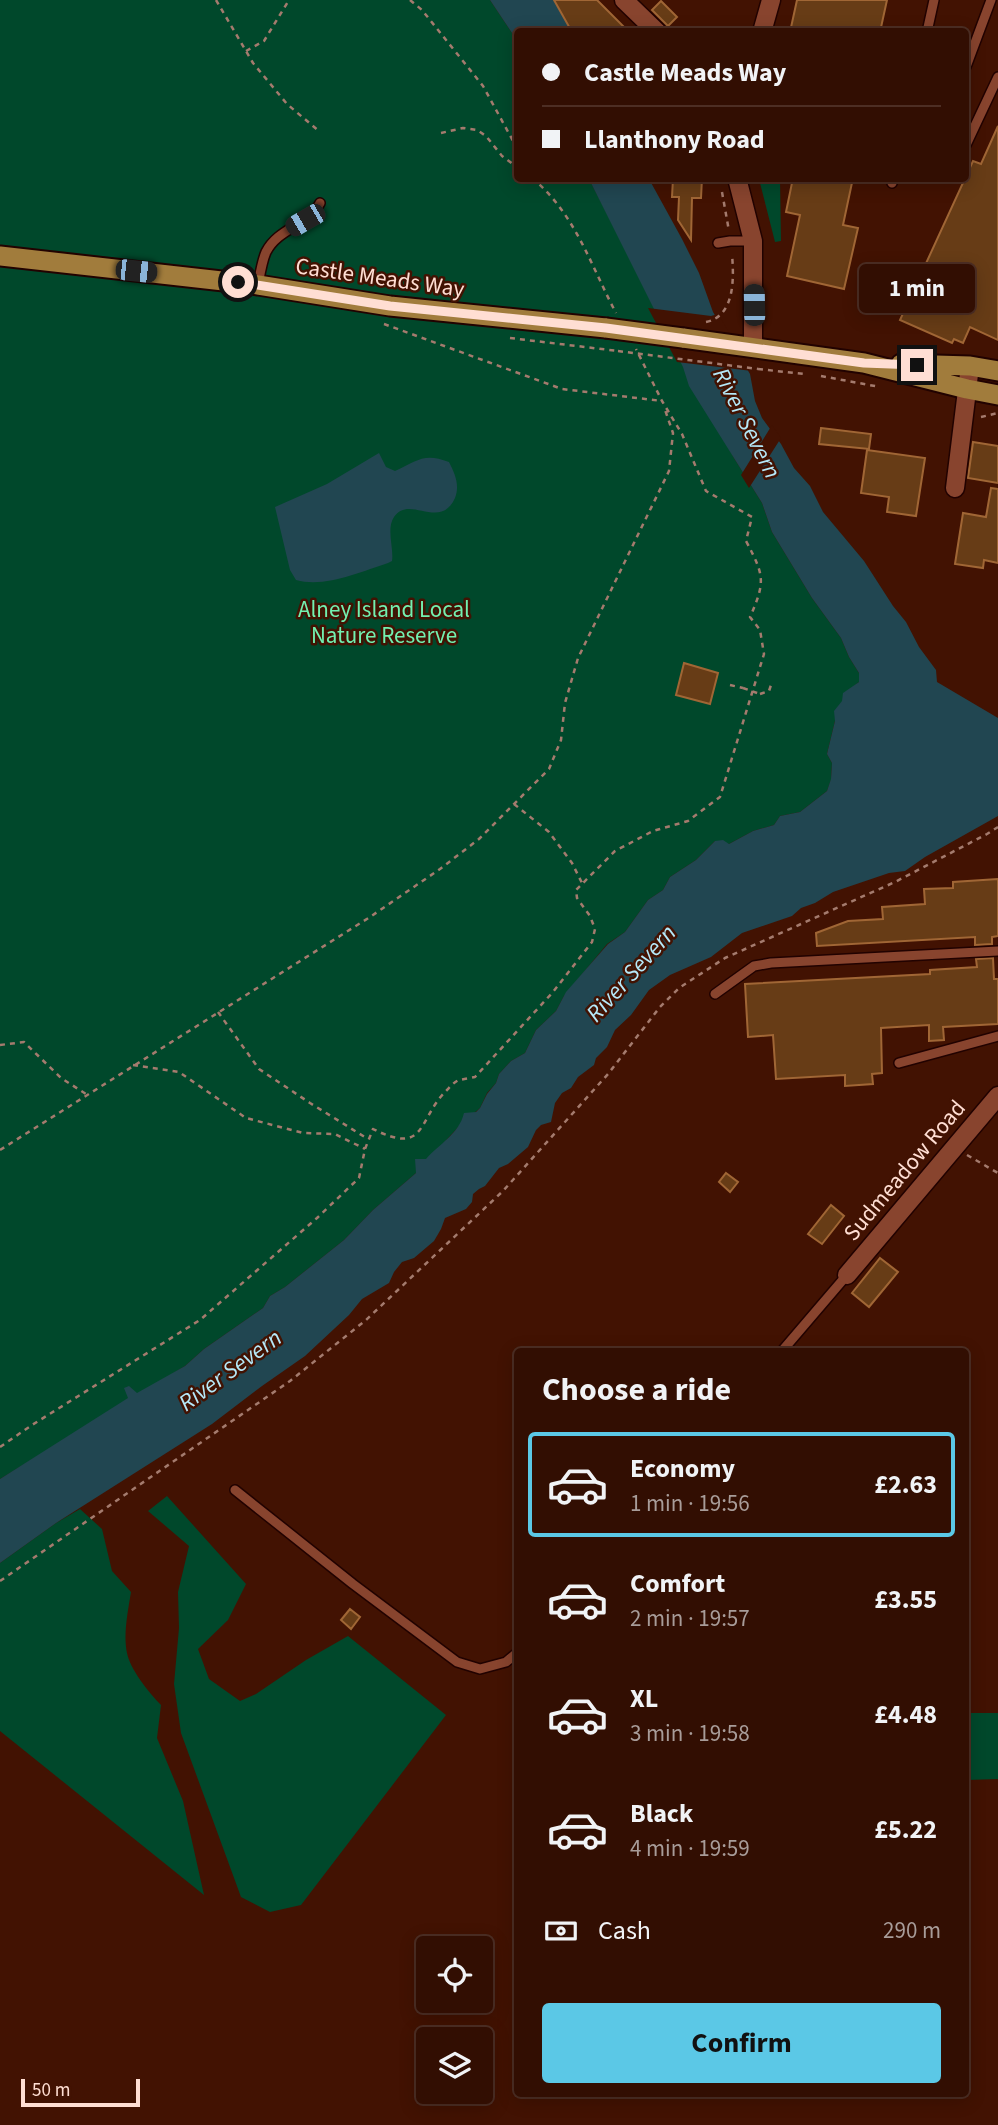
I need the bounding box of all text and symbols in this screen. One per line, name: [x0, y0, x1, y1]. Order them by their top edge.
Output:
text: Castle Meads Way: [584, 54, 786, 91]
text: Llanthony Road: [584, 121, 765, 158]
car: [282, 200, 329, 240]
street label: Castle Meads Way: [293, 249, 467, 306]
car: [115, 258, 158, 284]
callout: 1 min: [859, 264, 975, 312]
route start: [222, 266, 254, 298]
text: 1 min: [889, 272, 945, 305]
car: [744, 284, 765, 326]
route end: [901, 349, 933, 381]
water label: River Severn: [704, 362, 790, 485]
park label: Alney Island Local Nature Reserve: [298, 593, 470, 652]
water label: River Severn: [578, 917, 685, 1030]
street label: Sudmeadow Road: [836, 1093, 973, 1248]
water label: River Severn: [171, 1321, 289, 1420]
text: Choose a ride: [542, 1367, 731, 1413]
text: Economy: [630, 1450, 735, 1487]
icon: car: [546, 1453, 609, 1516]
text: £2.63: [874, 1466, 937, 1503]
text: 1 min · 19:56: [630, 1487, 750, 1520]
text: Comfort: [630, 1565, 725, 1602]
icon: car: [546, 1568, 609, 1631]
text: £3.55: [874, 1581, 937, 1618]
text: 2 min · 19:57: [630, 1602, 750, 1635]
text: XL: [630, 1680, 658, 1717]
icon: car: [546, 1683, 609, 1746]
text: £4.48: [874, 1696, 937, 1733]
text: 3 min · 19:58: [630, 1717, 750, 1750]
text: Black: [630, 1795, 693, 1832]
icon: car: [546, 1798, 609, 1861]
text: £5.22: [874, 1811, 937, 1848]
text: 4 min · 19:59: [630, 1832, 750, 1865]
icon: cash: [542, 1912, 580, 1950]
text: Cash: [598, 1912, 651, 1949]
text: 290 m: [883, 1914, 941, 1947]
map controls: [416, 1936, 493, 2104]
button: locate: [416, 1936, 493, 2013]
button: Confirm: [542, 2003, 941, 2083]
button: layers: [416, 2027, 493, 2104]
scale bar: [21, 2076, 140, 2108]
text: 50 m: [32, 2077, 70, 2104]

